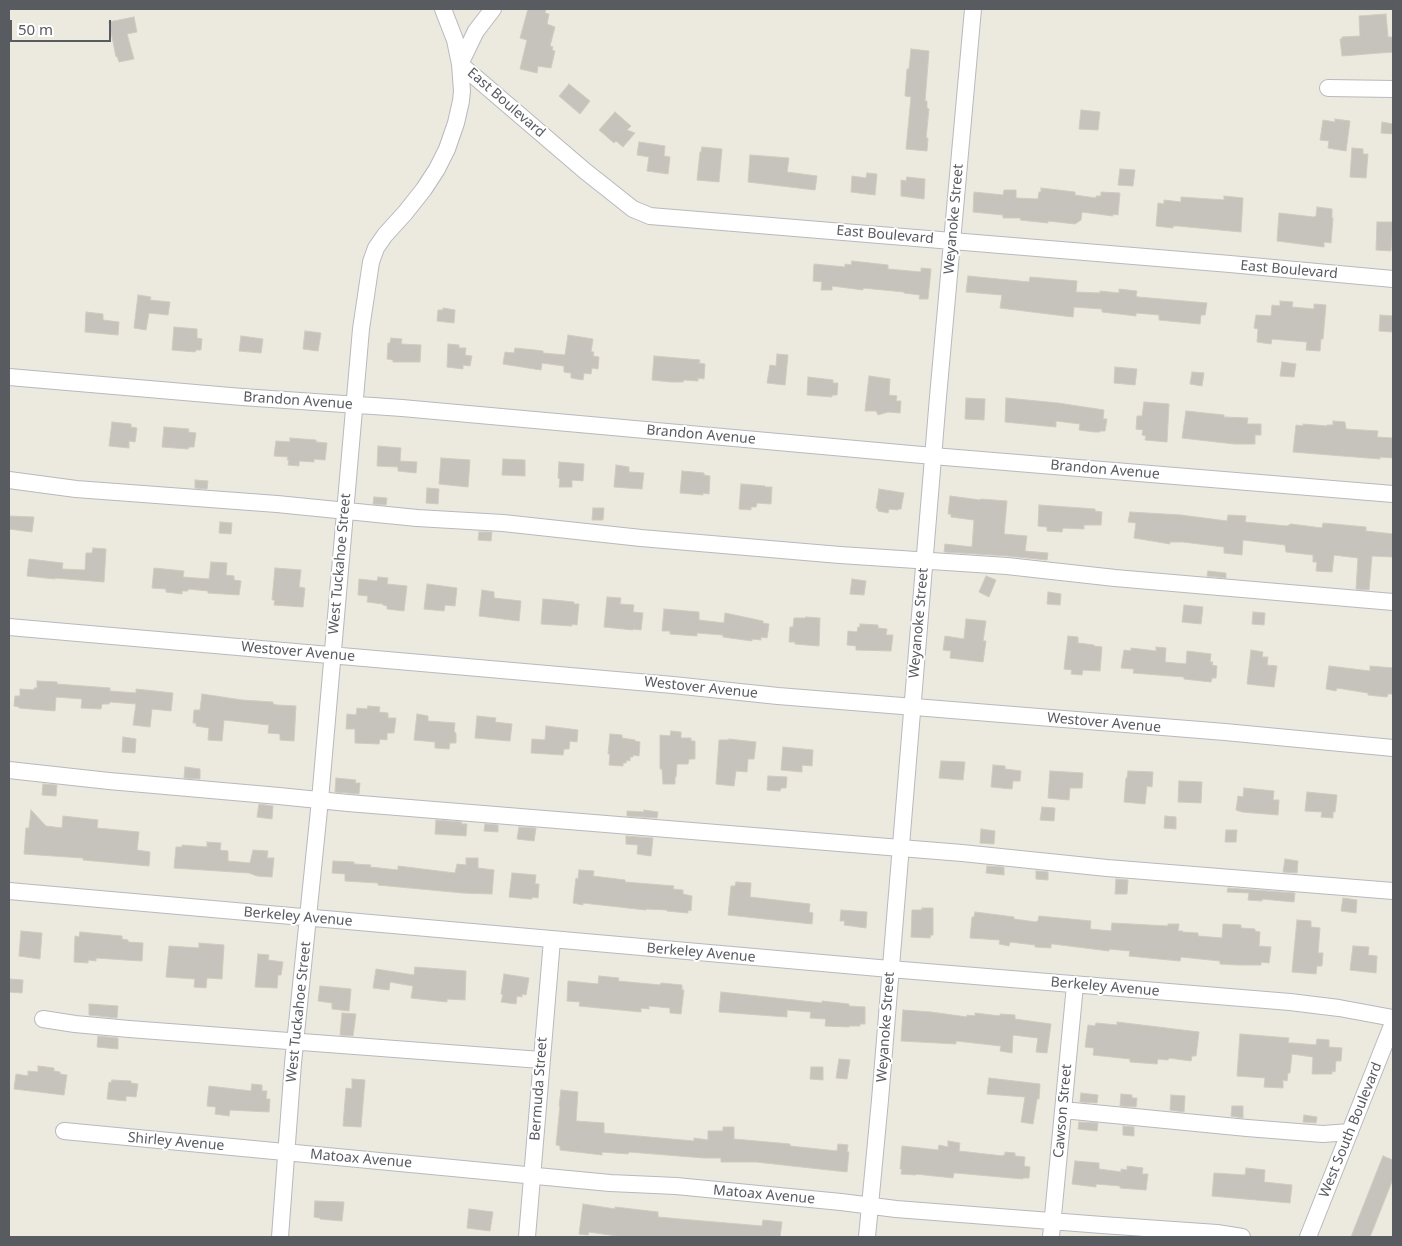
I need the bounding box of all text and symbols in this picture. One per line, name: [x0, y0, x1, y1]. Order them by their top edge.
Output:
scale bar: [12, 10, 114, 42]
text: 50 m: [18, 19, 53, 39]
street label: East Boulevard: [464, 65, 548, 141]
street label: Weyanoke Street: [941, 163, 967, 275]
street label: East Boulevard: [836, 222, 934, 248]
street label: East Boulevard: [1240, 257, 1338, 283]
street label: Brandon Avenue: [243, 389, 353, 413]
street label: Brandon Avenue: [646, 422, 756, 448]
street label: Brandon Avenue: [1050, 457, 1160, 483]
street label: West Tuckahoe Street: [325, 493, 355, 635]
street label: Weyanoke Street: [906, 567, 932, 679]
street label: Westover Avenue: [240, 639, 356, 665]
street label: Westover Avenue: [643, 674, 759, 702]
street label: Westover Avenue: [1046, 710, 1162, 736]
street label: Berkeley Avenue: [243, 904, 353, 930]
street label: Berkeley Avenue: [646, 940, 756, 966]
street label: West Tuckahoe Street: [283, 941, 315, 1083]
street label: Weyanoke Street: [874, 971, 898, 1083]
street label: Berkeley Avenue: [1050, 974, 1160, 1000]
street label: Bermuda Street: [527, 1037, 551, 1141]
street label: West South Boulevard: [1316, 1060, 1386, 1200]
street label: Cawson Street: [1051, 1063, 1075, 1159]
street label: Shirley Avenue: [127, 1129, 225, 1155]
street label: Matoax Avenue: [309, 1146, 413, 1172]
street label: Matoax Avenue: [712, 1182, 816, 1208]

